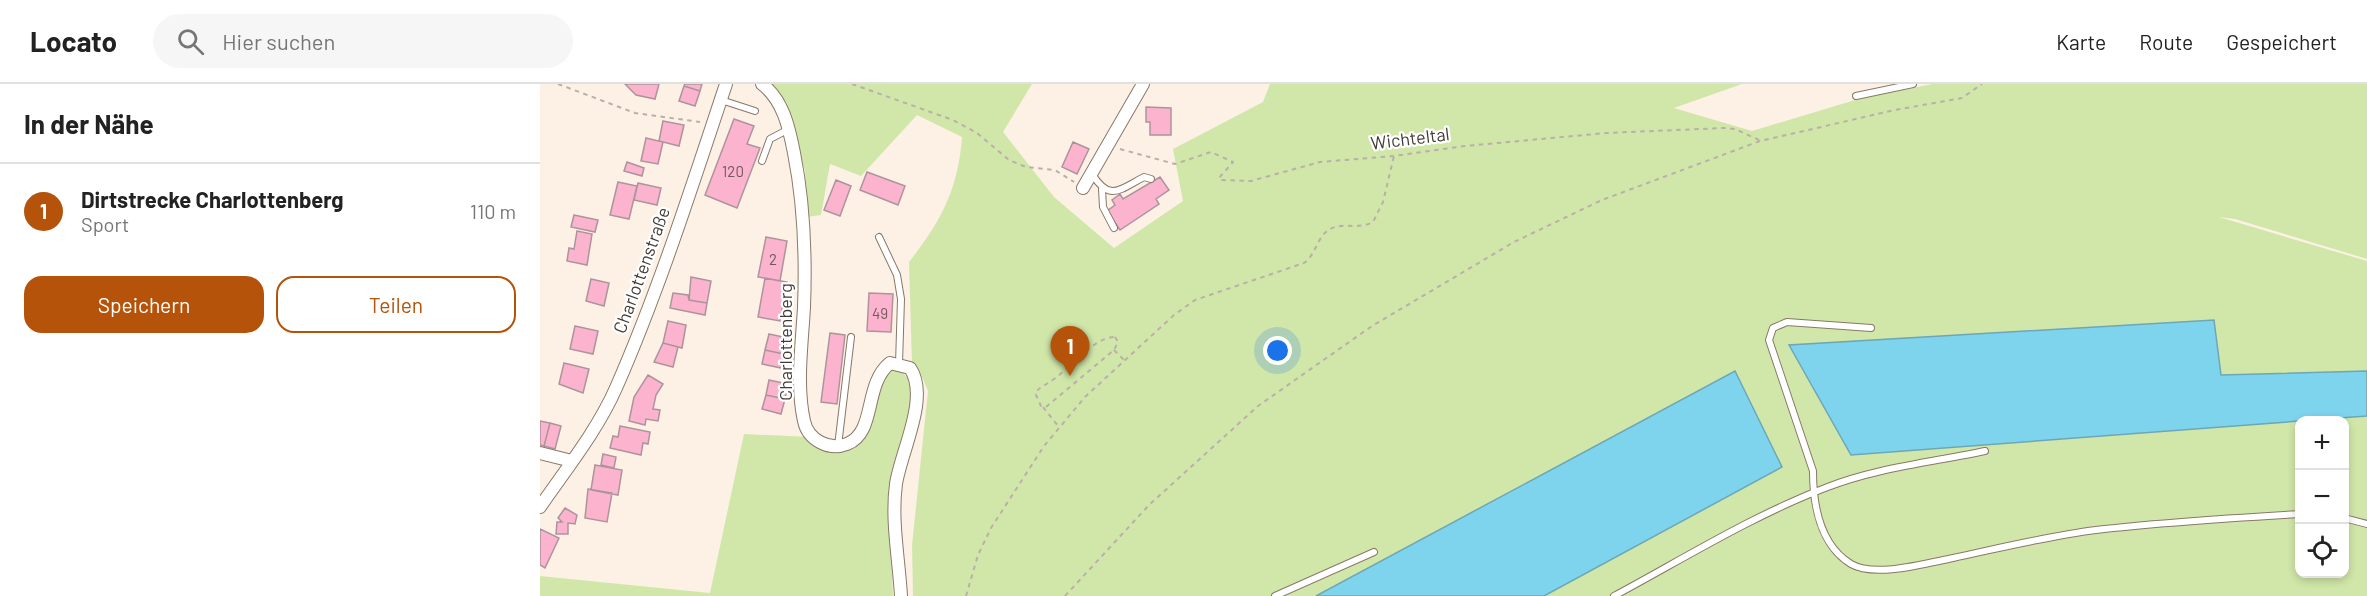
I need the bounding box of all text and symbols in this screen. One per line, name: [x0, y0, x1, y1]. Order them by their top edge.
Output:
search box: [153, 14, 573, 68]
text: Locato: [30, 24, 117, 58]
icon: search: [174, 25, 207, 58]
text: Hier suchen: [222, 28, 335, 54]
text: Karte: [2056, 29, 2106, 54]
text: Route: [2139, 29, 2193, 54]
text: Gespeichert: [2226, 29, 2337, 54]
text: In der Nähe: [24, 108, 154, 139]
street label: Wichteltal: [1369, 122, 1451, 154]
house number: 120: [722, 162, 744, 180]
text: Dirtstrecke Charlottenberg: [81, 186, 344, 212]
text: 1: [40, 199, 47, 223]
text: 110 m: [470, 199, 516, 223]
street label: Charlottenstraße: [608, 204, 674, 336]
text: Sport: [81, 212, 129, 236]
house number: 2: [769, 250, 777, 268]
button: Speichern: [24, 276, 264, 333]
button: Teilen: [276, 276, 516, 333]
street label: Charlottenberg: [774, 283, 796, 401]
house number: 49: [872, 304, 888, 322]
pin: 1: [1050, 326, 1090, 376]
your location: [1263, 336, 1292, 365]
map controls: [2295, 416, 2349, 578]
button: +: [2295, 416, 2349, 470]
button: −: [2295, 470, 2349, 524]
button: locate: [2295, 524, 2349, 578]

